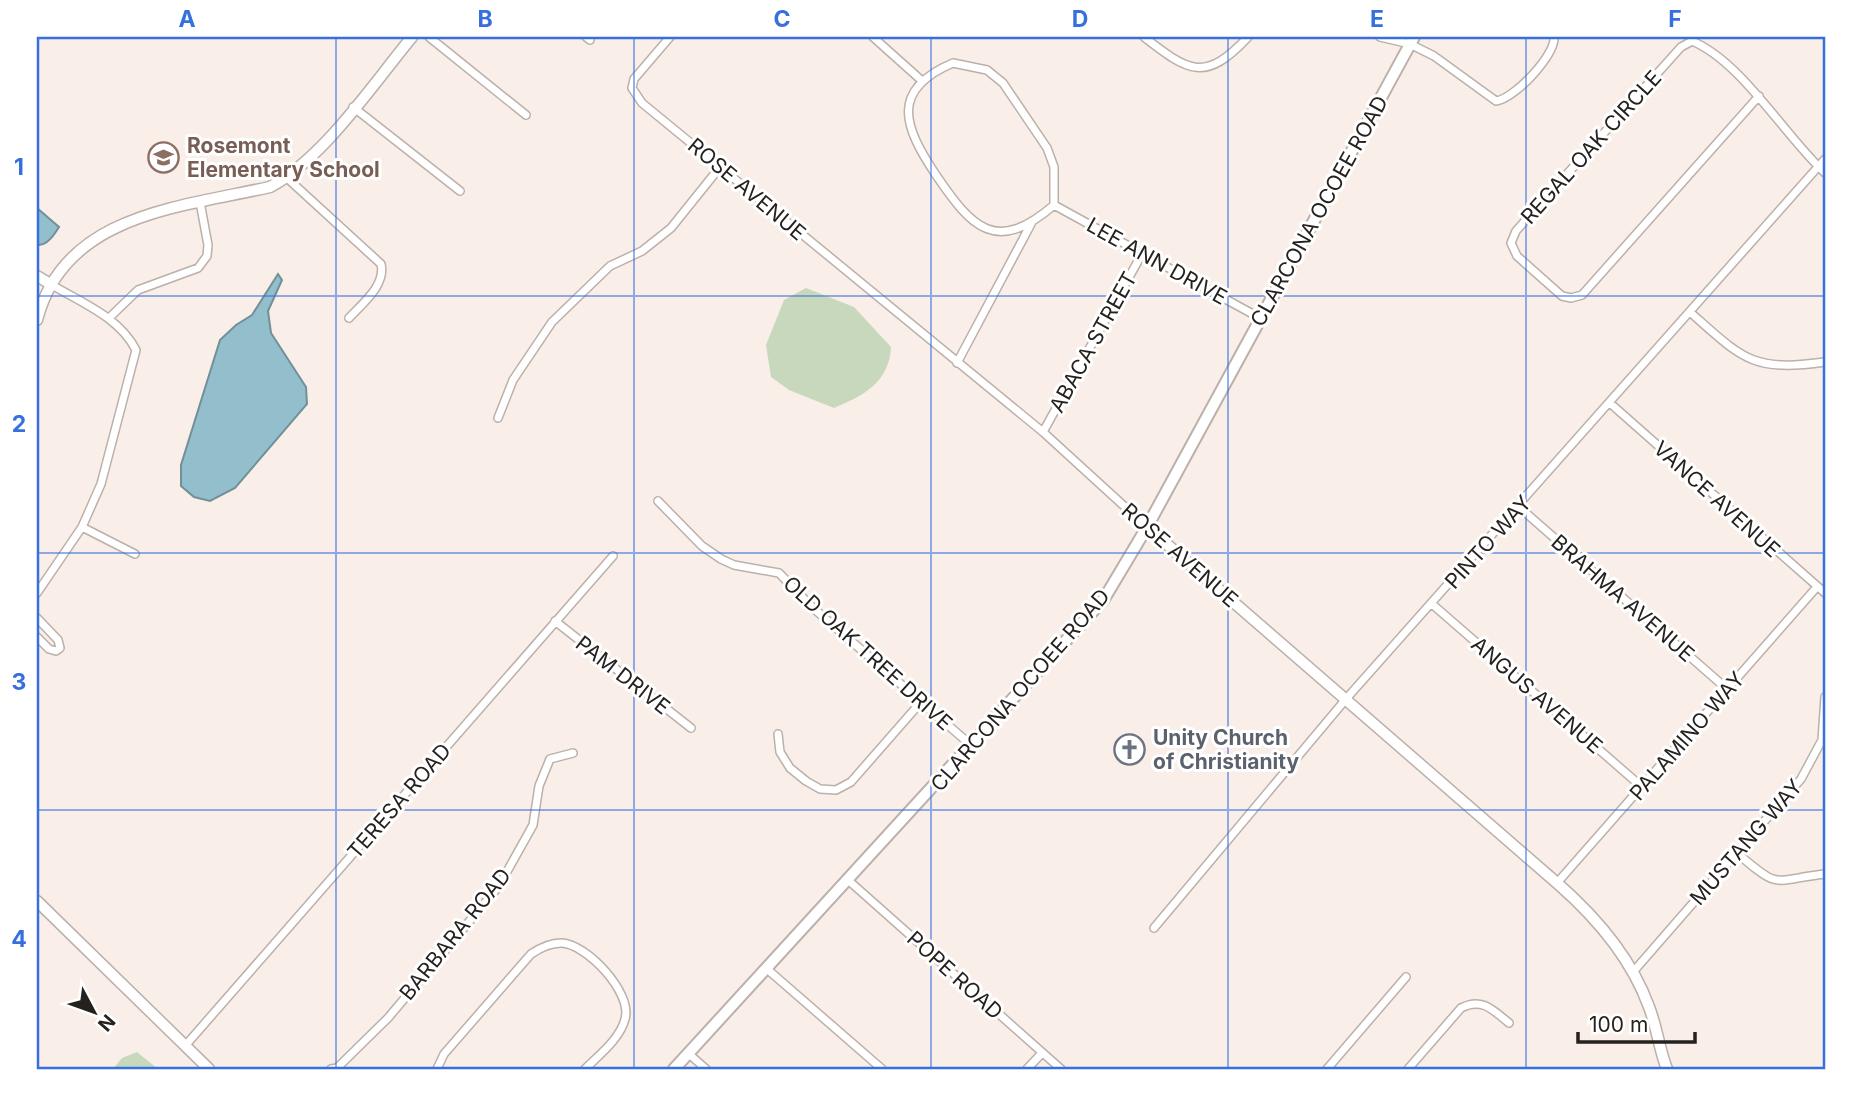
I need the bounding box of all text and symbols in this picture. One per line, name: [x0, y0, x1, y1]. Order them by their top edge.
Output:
text: A: [178, 5, 196, 33]
text: B: [477, 5, 493, 33]
text: C: [773, 5, 791, 33]
text: D: [1072, 5, 1088, 33]
text: E: [1370, 5, 1384, 33]
text: F: [1668, 5, 1682, 33]
street label: REGAL OAK CIRCLE: [1516, 65, 1666, 229]
street label: CLARCONA OCOEE ROAD: [1245, 91, 1393, 331]
place label: Rosemont Elementary School: [187, 133, 380, 182]
street label: ROSE AVENUE: [683, 133, 811, 245]
school or university icon: Rosemont Elementary School: [147, 140, 181, 174]
text: 1: [14, 153, 24, 181]
street label: LEE ANN DRIVE: [1083, 212, 1231, 310]
street label: ABACA STREET: [1044, 267, 1142, 417]
text: 2: [12, 410, 26, 438]
street label: VANCE AVENUE: [1649, 436, 1785, 562]
street label: PINTO WAY: [1440, 490, 1536, 594]
street label: ROSE AVENUE: [1117, 498, 1243, 612]
street label: BRAHMA AVENUE: [1547, 529, 1699, 667]
street label: OLD OAK TREE DRIVE: [778, 571, 958, 735]
street label: CLARCONA OCOEE ROAD: [925, 584, 1115, 796]
street label: PAM DRIVE: [571, 630, 675, 720]
street label: ANGUS AVENUE: [1466, 631, 1608, 759]
street label: PALAMINO WAY: [1624, 667, 1750, 805]
text: 3: [12, 668, 26, 696]
place label: Unity Church of Christianity: [1153, 725, 1299, 774]
church icon: Unity Church of Christianity: [1113, 732, 1147, 766]
street label: TERESA ROAD: [342, 738, 456, 864]
street label: MUSTANG WAY: [1685, 774, 1807, 910]
street label: BARBARA ROAD: [394, 863, 516, 1005]
text: 4: [11, 925, 27, 953]
street label: POPE ROAD: [902, 926, 1008, 1024]
north arrow: [60, 976, 130, 1046]
scale bar: [1578, 1001, 1696, 1045]
text: N: [93, 1010, 120, 1036]
text: 100 m: [1589, 1012, 1648, 1037]

